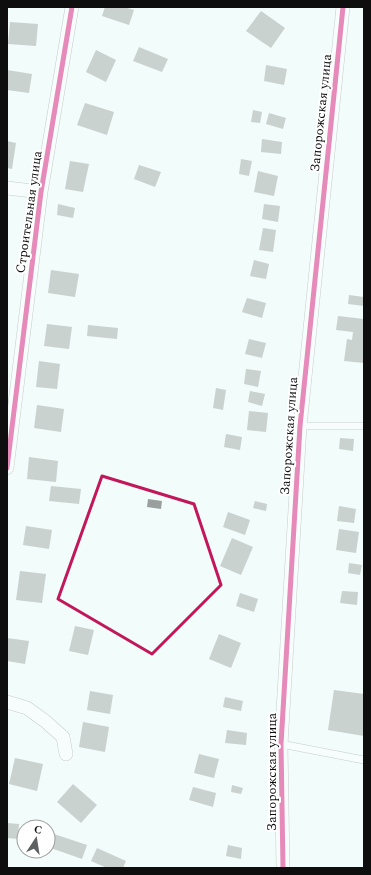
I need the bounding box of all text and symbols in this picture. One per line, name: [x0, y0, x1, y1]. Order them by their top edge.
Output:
street label: Запорожская улица: [305, 52, 337, 173]
street label: Строительная улица: [11, 149, 48, 275]
street label: Запорожская улица: [275, 376, 303, 496]
street label: Запорожская улица: [262, 712, 282, 831]
north arrow: [16, 819, 56, 859]
text: С: [32, 821, 44, 839]

